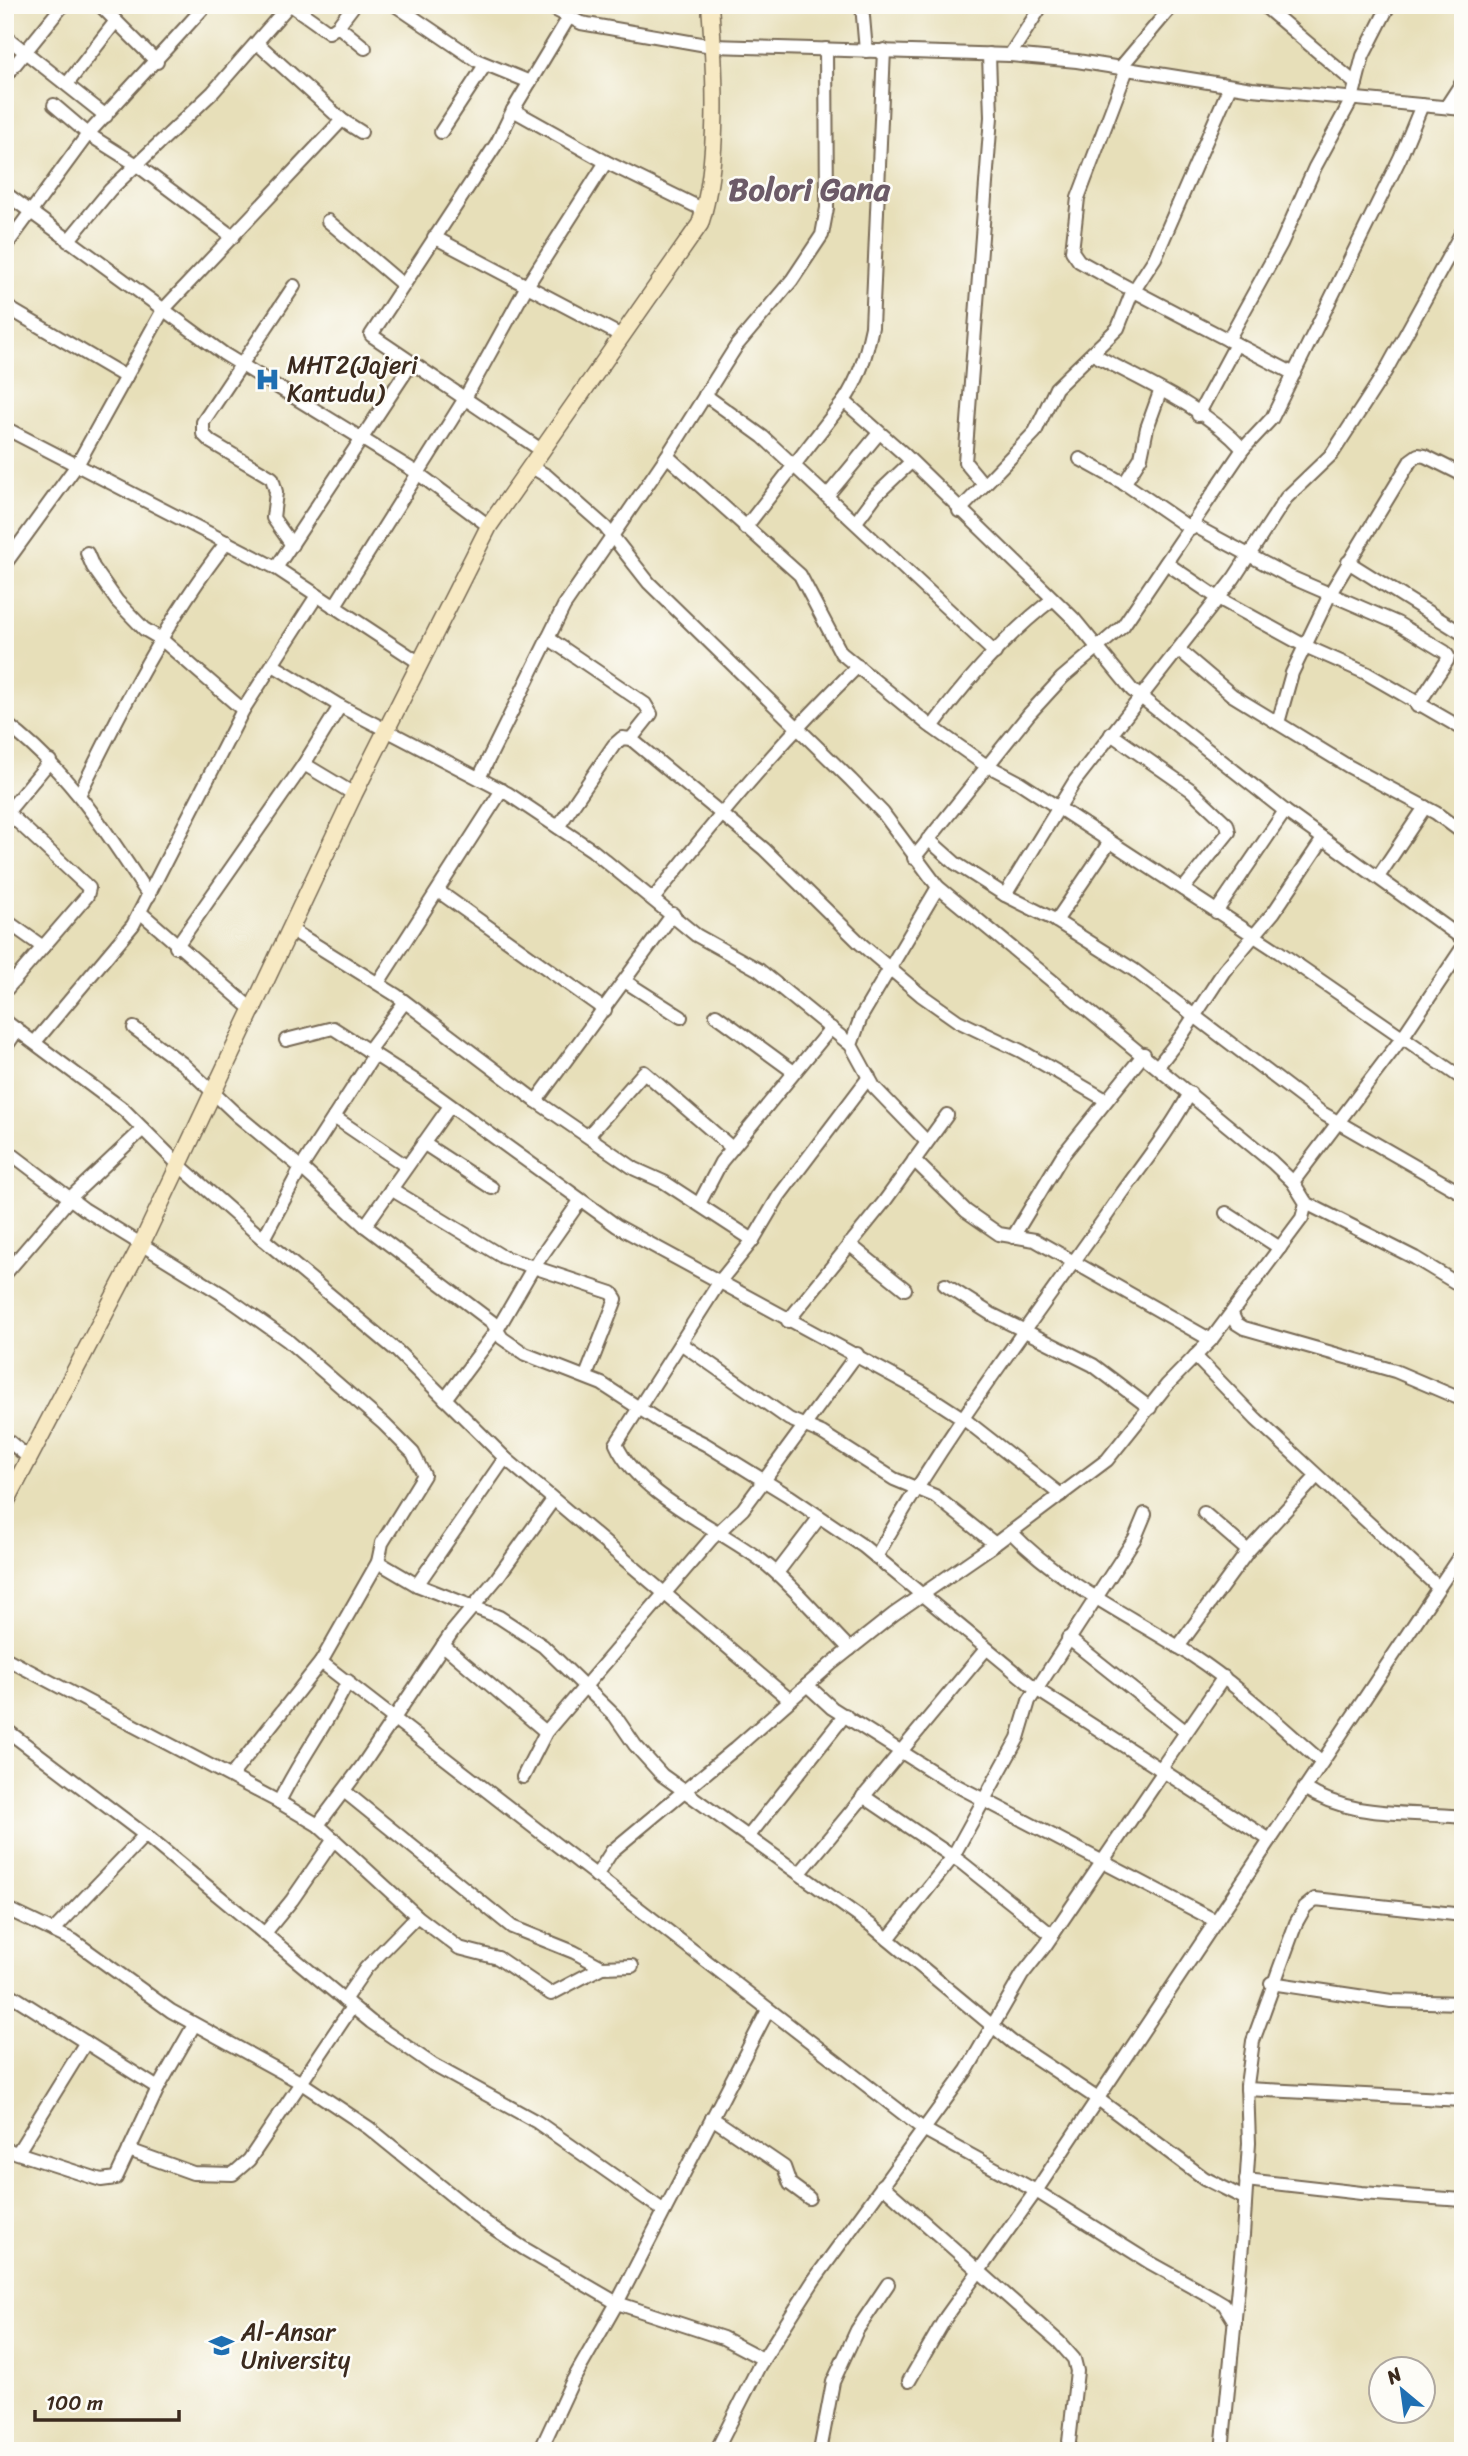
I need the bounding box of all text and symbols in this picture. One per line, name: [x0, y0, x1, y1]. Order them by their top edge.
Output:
district label: Bolori Gana: [728, 161, 891, 218]
place label: MHT2(Jajeri Kantudu): [287, 344, 418, 414]
hospital icon: MHT2(Jajeri Kantudu): [253, 365, 281, 393]
place label: Al-Ansar University: [240, 2311, 351, 2381]
school or university icon: Al-Ansar University: [207, 2332, 235, 2360]
north arrow: [1366, 2354, 1436, 2424]
text: N: [1379, 2358, 1408, 2394]
scale bar: [35, 2379, 178, 2423]
text: 100 m: [46, 2384, 103, 2422]

